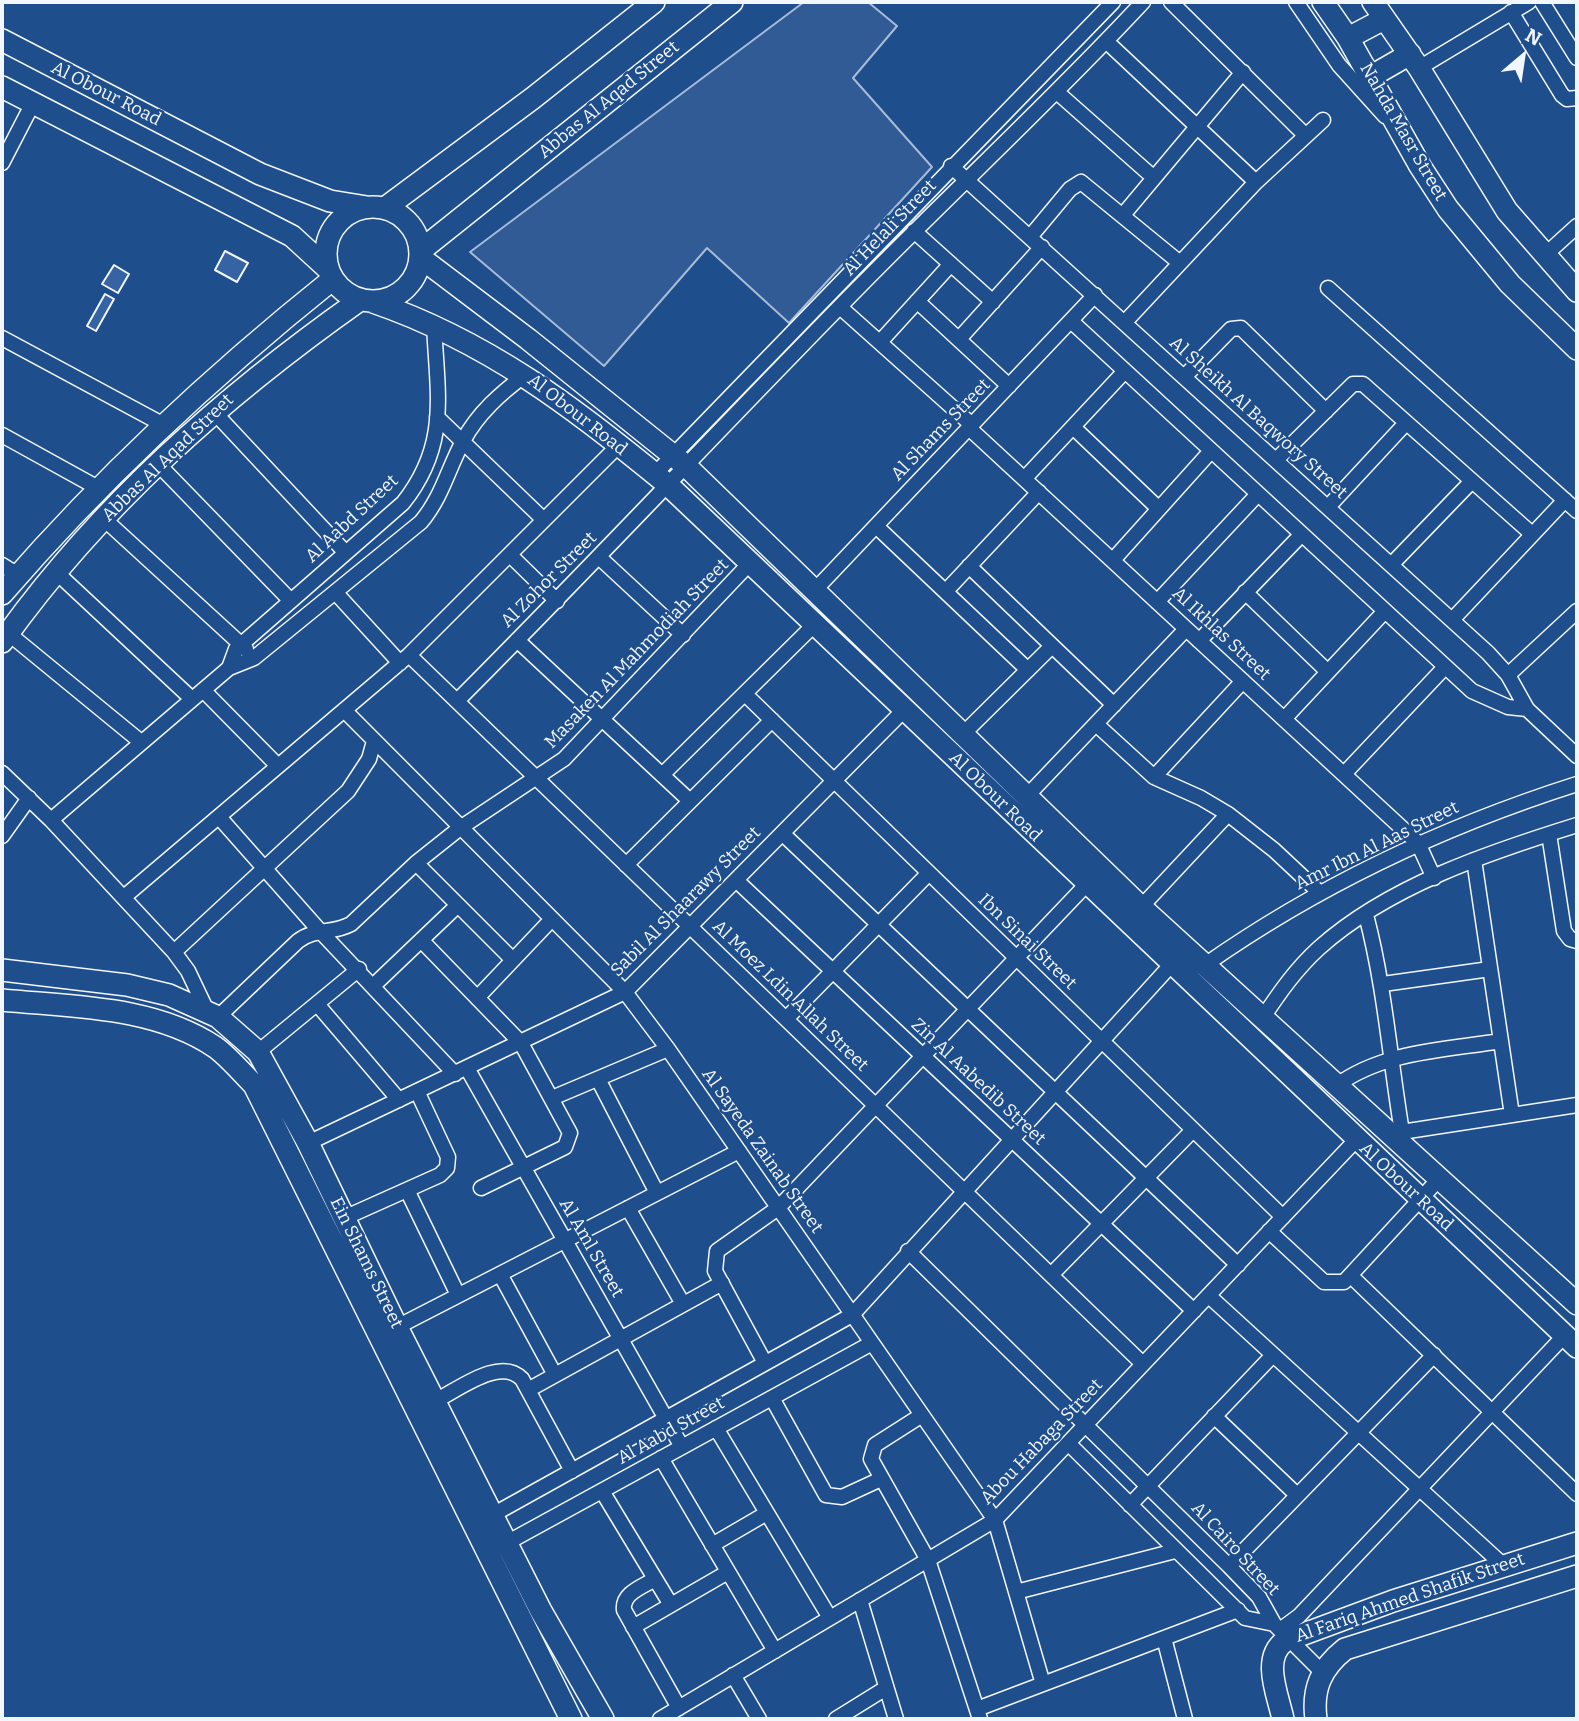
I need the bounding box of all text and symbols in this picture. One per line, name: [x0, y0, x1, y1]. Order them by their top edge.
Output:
north arrow: [1488, 21, 1558, 91]
text: N: [1521, 24, 1545, 51]
street label: Abbas Al Aqad Street: [534, 37, 684, 163]
street label: Al Obour Road: [47, 57, 165, 131]
street label: Nahda Masr Street: [1355, 59, 1451, 205]
street label: Al Helali Street: [839, 176, 941, 280]
street label: Al Sheikh Al Baqwory Street: [1165, 332, 1351, 504]
street label: Al Obour Road: [523, 369, 631, 461]
street label: Al Shams Street: [887, 375, 995, 485]
street label: Abbas Al Aqad Street: [98, 390, 238, 526]
street label: Al Aabd Street: [301, 471, 403, 567]
street label: Al Zohor Street: [497, 528, 601, 632]
street label: Masaken Al Mahmodiah Street: [541, 555, 733, 753]
street label: Al Ikhlas Street: [1167, 583, 1275, 685]
street label: Al Obour Road: [944, 747, 1046, 847]
street label: Amr Ibn Al Aas Street: [1292, 797, 1462, 895]
street label: Sabil Al Shaarawy Street: [606, 822, 766, 982]
street label: Ibn Sinai Street: [973, 890, 1081, 994]
street label: Al Moez Ldin Allah Street: [708, 916, 872, 1076]
street label: Zin Al Aabedib Street: [906, 1014, 1050, 1150]
street label: Al Sayeda Zainab Street: [697, 1064, 827, 1238]
street label: Al Obour Road: [1355, 1138, 1457, 1236]
street label: Ein Shams Street: [325, 1194, 407, 1332]
street label: Al Aml Street: [554, 1195, 628, 1301]
street label: Abou Habaga Street: [976, 1375, 1108, 1509]
street label: Al Aabd Street: [614, 1393, 728, 1469]
street label: Al Cairo Street: [1186, 1498, 1284, 1600]
street label: Al Fariq Ahmed Shafik Street: [1292, 1549, 1528, 1647]

